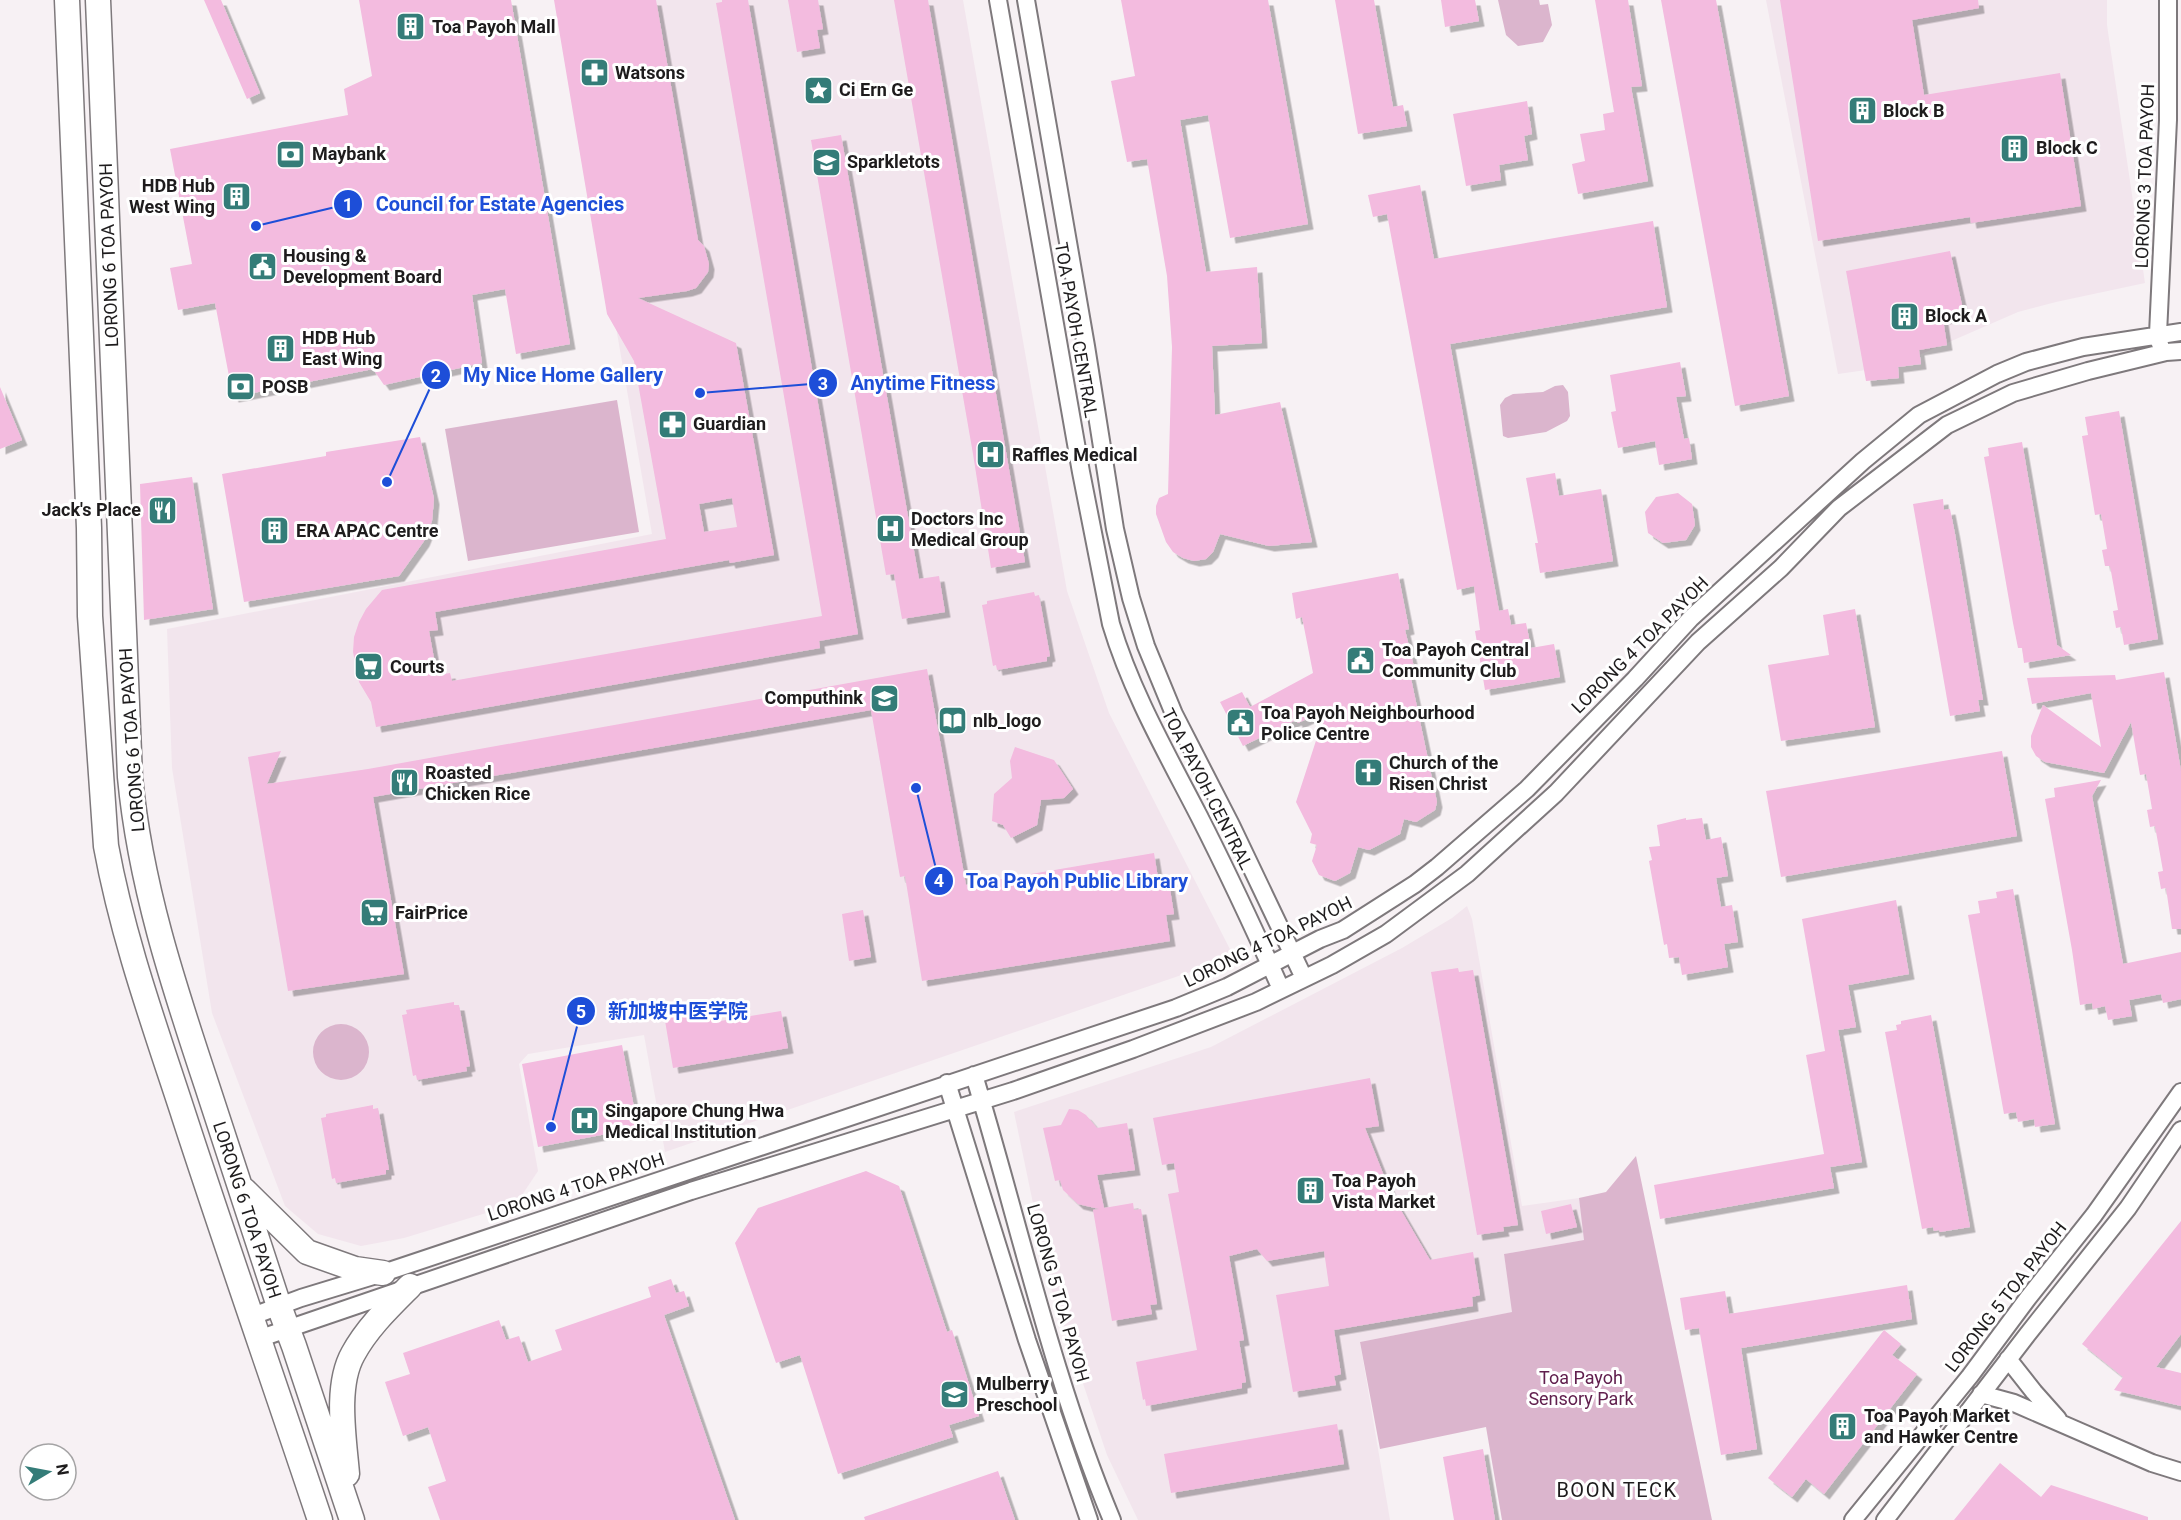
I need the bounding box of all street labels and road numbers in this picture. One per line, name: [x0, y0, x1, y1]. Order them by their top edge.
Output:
street label: LORONG 3 TOA PAYOH: [2131, 83, 2158, 269]
street label: LORONG 6 TOA PAYOH: [95, 162, 122, 348]
street label: TOA PAYOH CENTRAL: [1051, 240, 1102, 420]
street label: LORONG 4 TOA PAYOH: [1567, 572, 1712, 717]
street label: LORONG 6 TOA PAYOH: [115, 647, 148, 833]
street label: TOA PAYOH CENTRAL: [1158, 705, 1257, 873]
street label: LORONG 4 TOA PAYOH: [1180, 892, 1355, 991]
street label: LORONG 6 TOA PAYOH: [209, 1119, 286, 1301]
street label: LORONG 4 TOA PAYOH: [485, 1148, 667, 1225]
street label: LORONG 5 TOA PAYOH: [1023, 1201, 1094, 1384]
street label: LORONG 5 TOA PAYOH: [1941, 1218, 2071, 1376]

